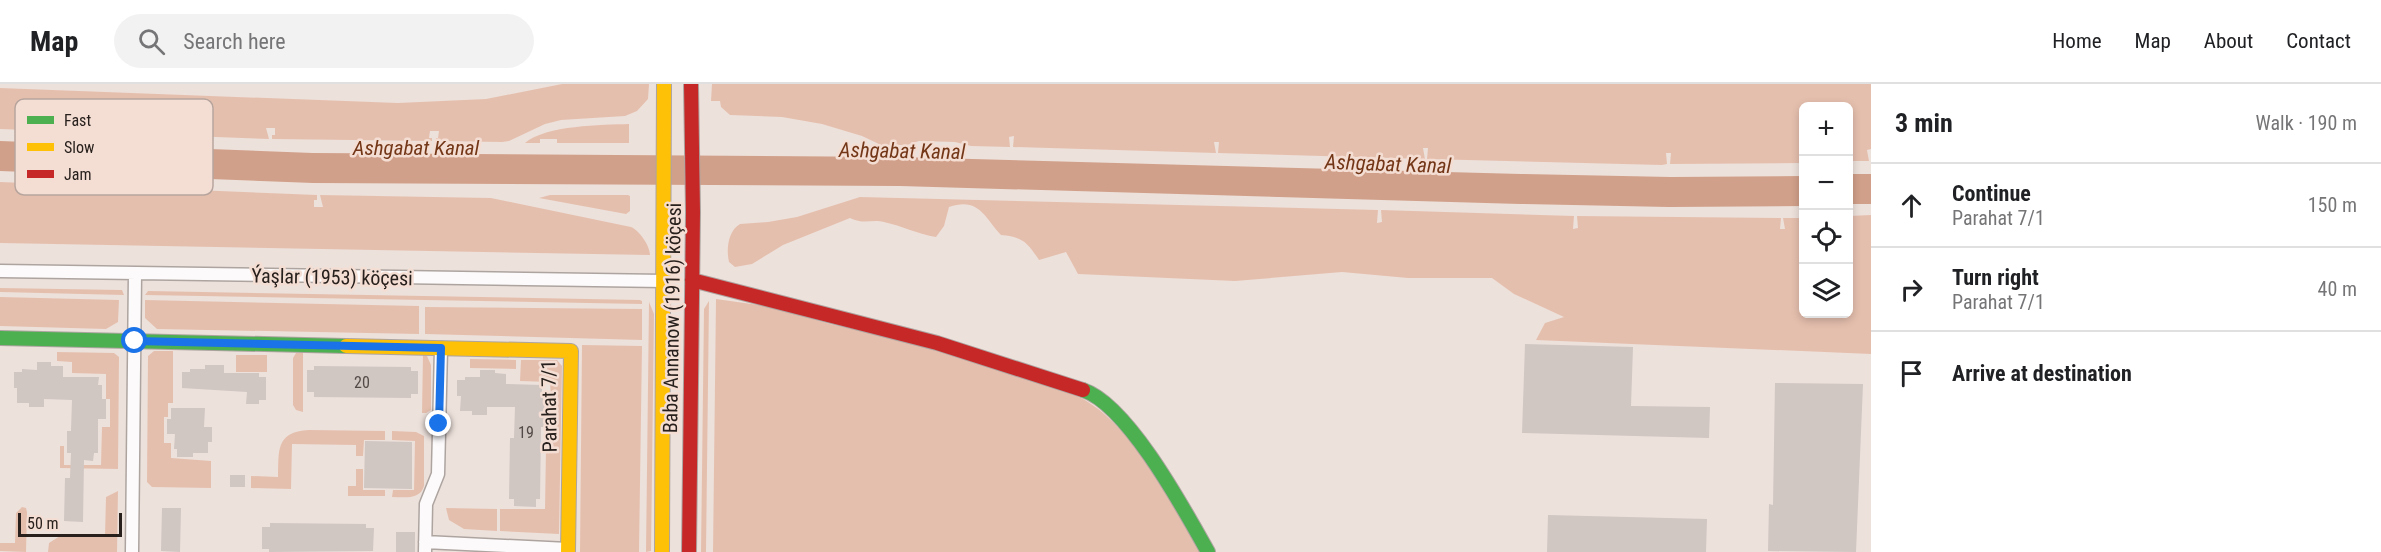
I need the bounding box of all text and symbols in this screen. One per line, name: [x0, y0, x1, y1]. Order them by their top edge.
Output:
search box: [114, 14, 534, 68]
text: Map: [30, 25, 78, 58]
icon: search: [135, 25, 168, 58]
text: Search here: [183, 29, 286, 54]
text: Home: [2052, 29, 2102, 53]
text: Map: [2135, 29, 2171, 53]
text: About: [2204, 29, 2253, 53]
text: Contact: [2286, 29, 2351, 53]
legend: [15, 99, 213, 195]
map controls: [1799, 102, 1853, 318]
button: +: [1799, 102, 1853, 156]
text: 3 min: [1895, 108, 1953, 138]
text: Fast: [64, 111, 91, 130]
text: Walk · 190 m: [2256, 111, 2357, 135]
water label: Ashgabat Kanal: [352, 136, 480, 160]
text: Slow: [64, 138, 94, 157]
water label: Ashgabat Kanal: [838, 138, 966, 164]
water label: Ashgabat Kanal: [1323, 150, 1452, 178]
button: −: [1799, 156, 1853, 210]
text: Jam: [64, 165, 91, 184]
text: Continue: [1952, 181, 2031, 206]
icon: ahead: [1895, 189, 1928, 222]
text: 150 m: [2308, 193, 2357, 217]
street label: Baba Annanow (1916) köçesi: [658, 203, 686, 433]
text: Parahat 7/1: [1952, 206, 2045, 230]
button: locate: [1799, 210, 1853, 264]
street label: Ýaşlar (1953) köçesi: [251, 264, 413, 290]
button: layers: [1799, 264, 1853, 318]
text: Turn right: [1952, 265, 2039, 290]
icon: right: [1895, 273, 1928, 306]
text: 40 m: [2318, 277, 2357, 301]
text: Parahat 7/1: [1952, 290, 2045, 314]
route start: [121, 327, 147, 353]
icon: arrive: [1895, 357, 1928, 390]
street label: Parahat 7/1: [536, 359, 562, 453]
text: Arrive at destination: [1952, 361, 2132, 386]
house number: 20: [354, 373, 370, 392]
route end: [425, 410, 451, 436]
house number: 19: [518, 423, 534, 442]
scale bar: [18, 510, 122, 538]
text: 50 m: [27, 514, 59, 533]

